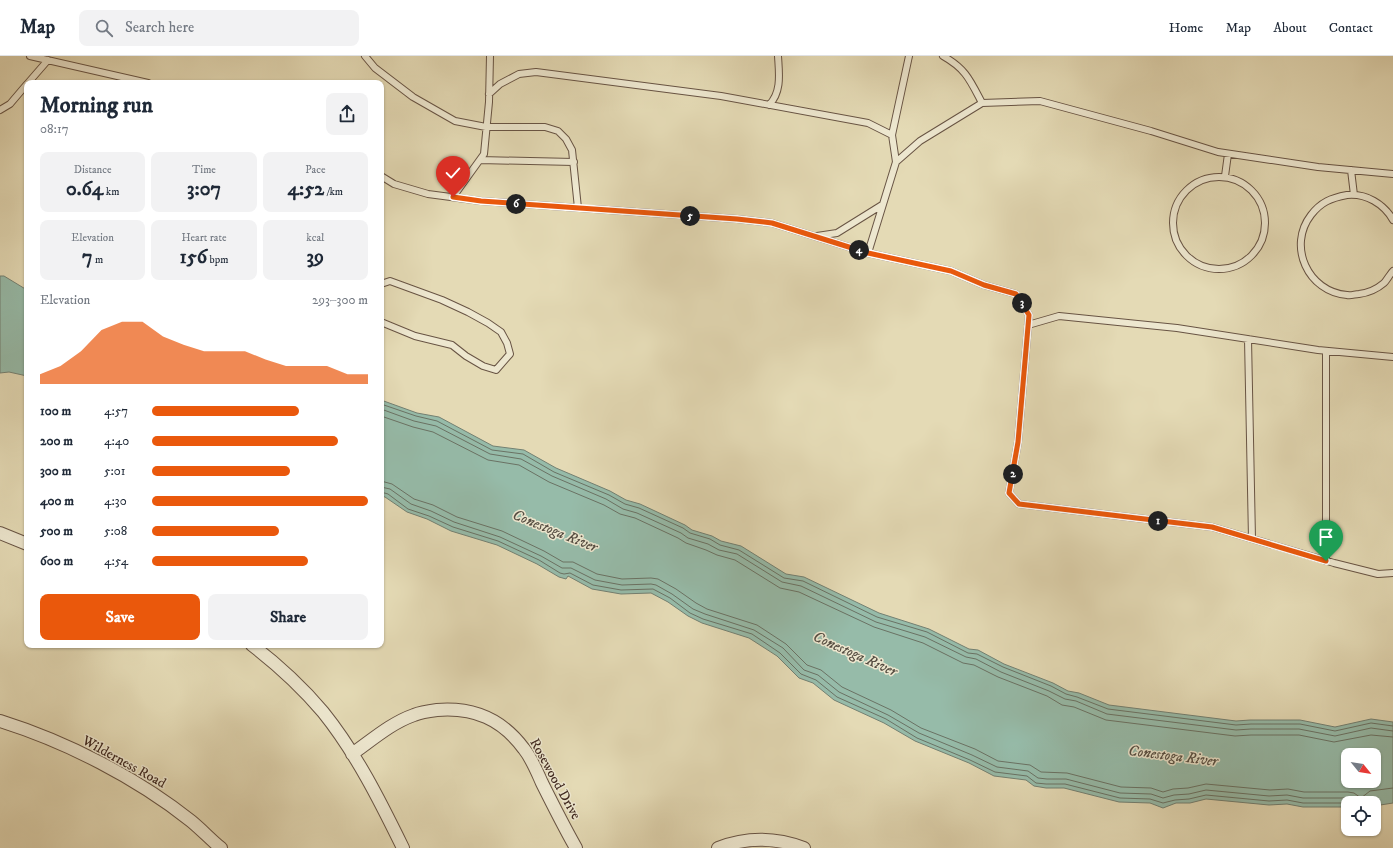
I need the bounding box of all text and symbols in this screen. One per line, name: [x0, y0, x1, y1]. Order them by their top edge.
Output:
search box: [79, 10, 359, 46]
text: Map: [20, 16, 55, 39]
icon: search: [93, 17, 115, 39]
text: Search here: [125, 18, 194, 37]
text: Home: [1169, 19, 1203, 37]
text: Map: [1225, 19, 1251, 37]
text: About: [1273, 19, 1307, 37]
text: Contact: [1329, 19, 1373, 37]
text: Morning run: [40, 92, 153, 119]
button: share: [326, 93, 368, 135]
text: 08:17: [40, 121, 69, 137]
pin: [436, 156, 470, 197]
icon: check: [442, 162, 464, 184]
text: Distance: [74, 163, 112, 177]
text: Time: [192, 163, 216, 177]
text: Pace: [305, 163, 326, 177]
text: 0.64: [66, 177, 103, 202]
text: 3:07: [187, 177, 221, 202]
text: 4:52: [288, 177, 324, 202]
text: km: [103, 185, 119, 199]
text: /km: [324, 185, 343, 199]
pin: 6: [506, 194, 526, 214]
text: 6: [513, 197, 519, 211]
pin: 5: [680, 206, 700, 226]
text: 5: [687, 209, 693, 223]
text: Elevation: [71, 231, 114, 245]
text: Heart rate: [181, 231, 227, 245]
text: kcal: [306, 231, 324, 245]
pin: 4: [849, 240, 869, 260]
text: 4: [856, 243, 862, 257]
text: 7: [82, 245, 93, 270]
text: 156: [180, 245, 207, 270]
text: 39: [307, 245, 324, 270]
text: m: [93, 253, 103, 267]
text: bpm: [207, 253, 228, 267]
text: Elevation: [40, 292, 90, 308]
text: 293–300 m: [312, 292, 368, 308]
pin: 3: [1012, 293, 1032, 313]
text: 3: [1020, 296, 1024, 310]
text: 100 m: [40, 403, 71, 419]
text: 4:57: [104, 403, 128, 419]
text: 200 m: [40, 433, 73, 449]
text: 4:40: [104, 433, 129, 449]
text: 300 m: [40, 463, 71, 479]
text: 5:01: [104, 463, 126, 479]
pin: 2: [1003, 464, 1023, 484]
text: 2: [1010, 467, 1016, 481]
text: 400 m: [40, 493, 74, 509]
text: 4:30: [104, 493, 127, 509]
water label: Conestoga River: [510, 505, 602, 557]
pin: 1: [1148, 511, 1168, 531]
text: 1: [1156, 514, 1160, 528]
pin: [1309, 520, 1343, 561]
text: 500 m: [40, 523, 73, 539]
text: 5:08: [104, 523, 127, 539]
icon: arrive: [1315, 526, 1337, 548]
text: 600 m: [40, 553, 73, 569]
text: 4:54: [104, 553, 128, 569]
button: Save: [40, 594, 200, 640]
button: Share: [208, 594, 368, 640]
water label: Conestoga River: [810, 627, 902, 682]
street label: Wilderness Road: [78, 731, 169, 792]
street label: Rosewood Drive: [525, 735, 585, 823]
water label: Conestoga River: [1127, 741, 1221, 771]
north arrow: [1341, 748, 1381, 788]
map controls: [1341, 748, 1381, 836]
button: locate: [1341, 796, 1381, 836]

